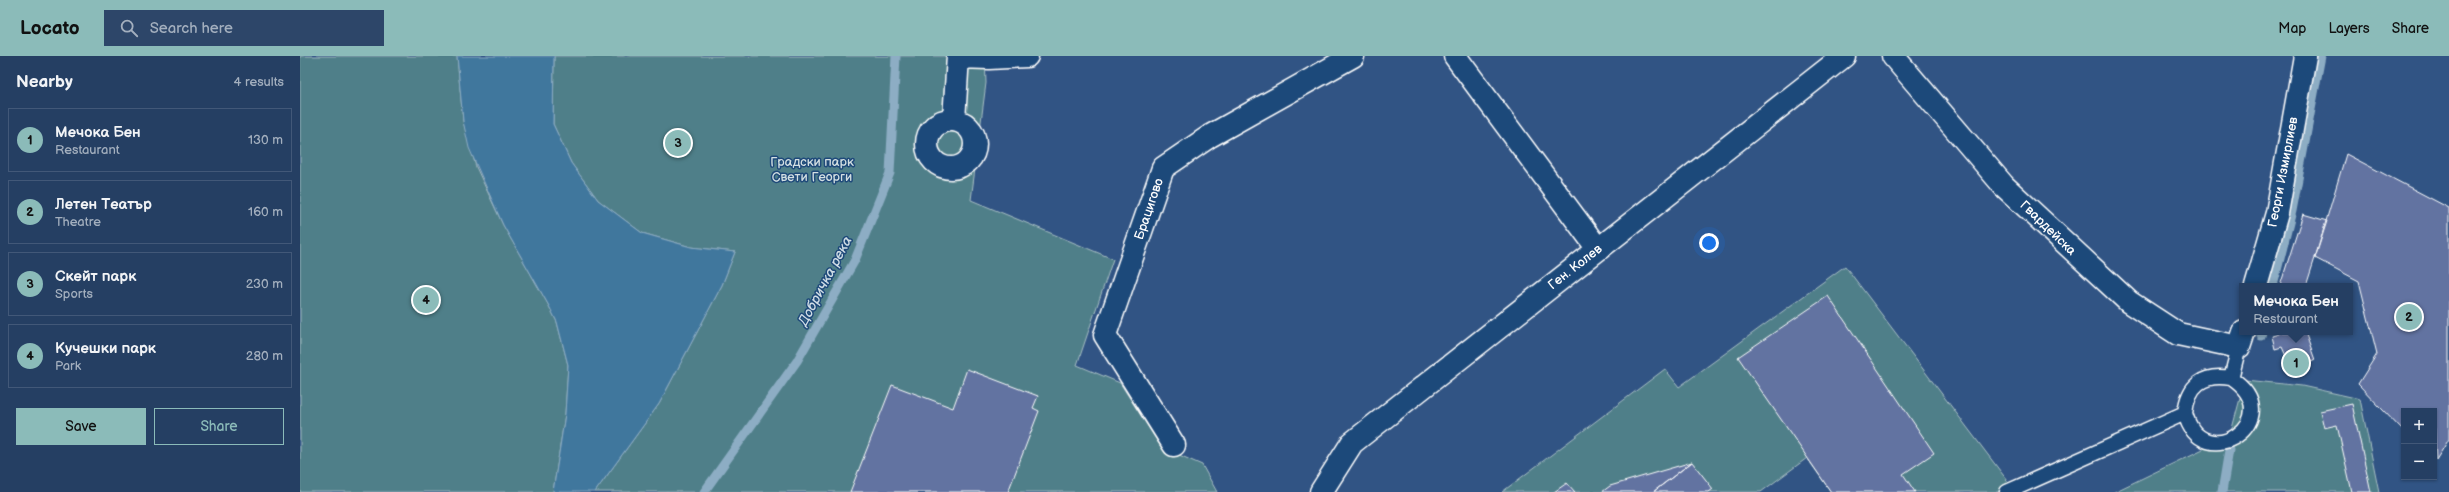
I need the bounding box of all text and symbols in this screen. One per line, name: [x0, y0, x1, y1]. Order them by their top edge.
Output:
search box: [104, 10, 384, 46]
text: Locato: [20, 17, 80, 40]
icon: search: [118, 17, 140, 39]
text: Search here: [150, 19, 233, 38]
text: Map: [2278, 20, 2306, 37]
text: Layers: [2328, 20, 2370, 37]
text: Share: [2392, 20, 2429, 37]
text: Nearby: [16, 72, 73, 92]
text: 4 results: [234, 74, 284, 90]
street label: Георги Измирлиев: [2264, 115, 2302, 228]
text: Мечока Бен: [55, 123, 141, 142]
pin: 3: [665, 128, 691, 158]
text: 1: [27, 132, 33, 148]
text: 130 m: [248, 132, 283, 148]
text: Restaurant: [55, 142, 120, 158]
park label: Градски парк Свети Георги: [770, 154, 854, 185]
street label: Брацигово: [1131, 176, 1167, 242]
text: Летен Театър: [55, 195, 152, 214]
street label: Гвардейска: [2017, 197, 2080, 259]
text: 2: [26, 204, 34, 220]
text: 160 m: [248, 204, 283, 220]
text: Theatre: [55, 214, 101, 230]
water label: Добричка река: [794, 233, 856, 329]
your location: [1699, 233, 1719, 253]
street label: Ген. Колев: [1545, 241, 1605, 293]
text: Скейт парк: [55, 267, 136, 286]
text: 3: [26, 276, 34, 292]
text: 230 m: [246, 276, 283, 292]
popup: [2239, 283, 2353, 335]
pin: 4: [413, 285, 439, 315]
text: Sports: [55, 286, 93, 302]
text: Мечока Бен: [2253, 292, 2339, 311]
pin: 2: [2396, 302, 2422, 332]
text: Restaurant: [2253, 311, 2318, 327]
text: Кучешки парк: [55, 339, 156, 358]
text: 4: [26, 348, 34, 364]
text: 280 m: [246, 348, 283, 364]
pin: 1: [2283, 348, 2309, 378]
text: Park: [55, 358, 81, 374]
button: Save: [16, 408, 146, 445]
button: Share: [154, 408, 284, 445]
map controls: [2401, 408, 2437, 480]
button: +: [2401, 408, 2437, 444]
button: −: [2401, 444, 2437, 480]

